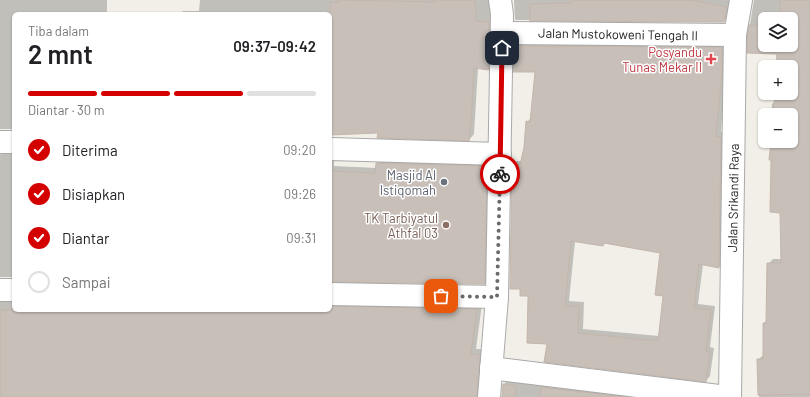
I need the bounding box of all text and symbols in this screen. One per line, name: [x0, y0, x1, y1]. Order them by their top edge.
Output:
map controls: [758, 12, 798, 148]
button: layers: [758, 12, 798, 52]
text: Tiba dalam: [28, 23, 89, 39]
street label: Jalan Mustokoweni Tengah II: [538, 25, 698, 43]
pin: [485, 31, 519, 65]
text: 09:37–09:42: [233, 37, 316, 55]
icon: home: [491, 37, 513, 59]
text: 2 mnt: [28, 38, 93, 69]
place label: Posyandu Tunas Mekar II: [622, 44, 702, 75]
marker: Posyandu Tunas Mekar II: [705, 53, 717, 65]
button: +: [758, 60, 798, 100]
text: Diantar · 30 m: [28, 102, 104, 118]
button: −: [758, 108, 798, 148]
icon: check: [28, 139, 50, 161]
text: Diterima: [62, 141, 118, 159]
text: 09:20: [283, 142, 316, 158]
street label: Jalan Srikandi Raya: [724, 143, 742, 253]
courier: [480, 154, 520, 194]
icon: bike: [489, 163, 511, 185]
place label: Masjid Al Istiqomah: [380, 167, 436, 198]
marker: Masjid Al Istiqomah: [439, 177, 449, 187]
icon: check: [28, 183, 50, 205]
text: Disiapkan: [62, 185, 125, 203]
text: 09:26: [284, 186, 316, 202]
place label: TK Tarbiyatul Athfal 03: [364, 210, 438, 241]
marker: TK Tarbiyatul Athfal 03: [441, 220, 451, 230]
icon: check: [28, 227, 50, 249]
text: Diantar: [62, 229, 109, 247]
text: 09:31: [286, 230, 316, 246]
text: Sampai: [62, 273, 111, 291]
pin: [424, 279, 458, 313]
icon: bag: [430, 285, 452, 307]

